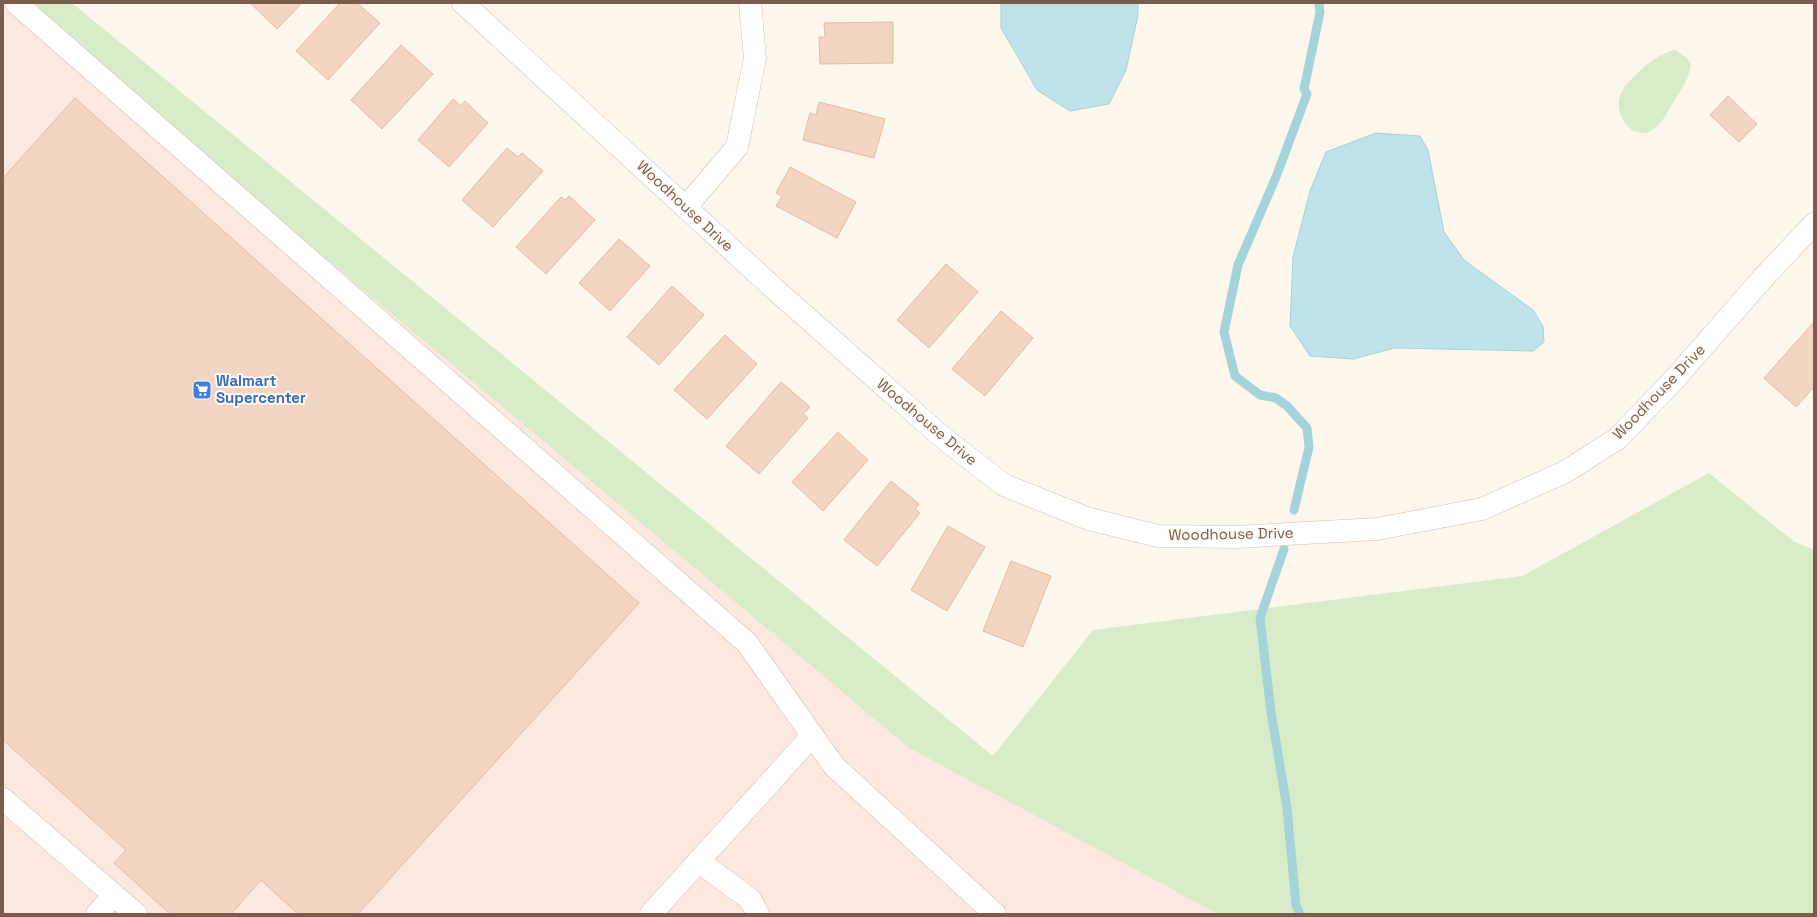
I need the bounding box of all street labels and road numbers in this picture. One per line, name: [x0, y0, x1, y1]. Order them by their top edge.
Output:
street label: Woodhouse Drive: [633, 156, 738, 255]
street label: Woodhouse Drive: [1608, 340, 1709, 443]
street label: Woodhouse Drive: [873, 374, 982, 469]
street label: Woodhouse Drive: [1168, 523, 1294, 544]

